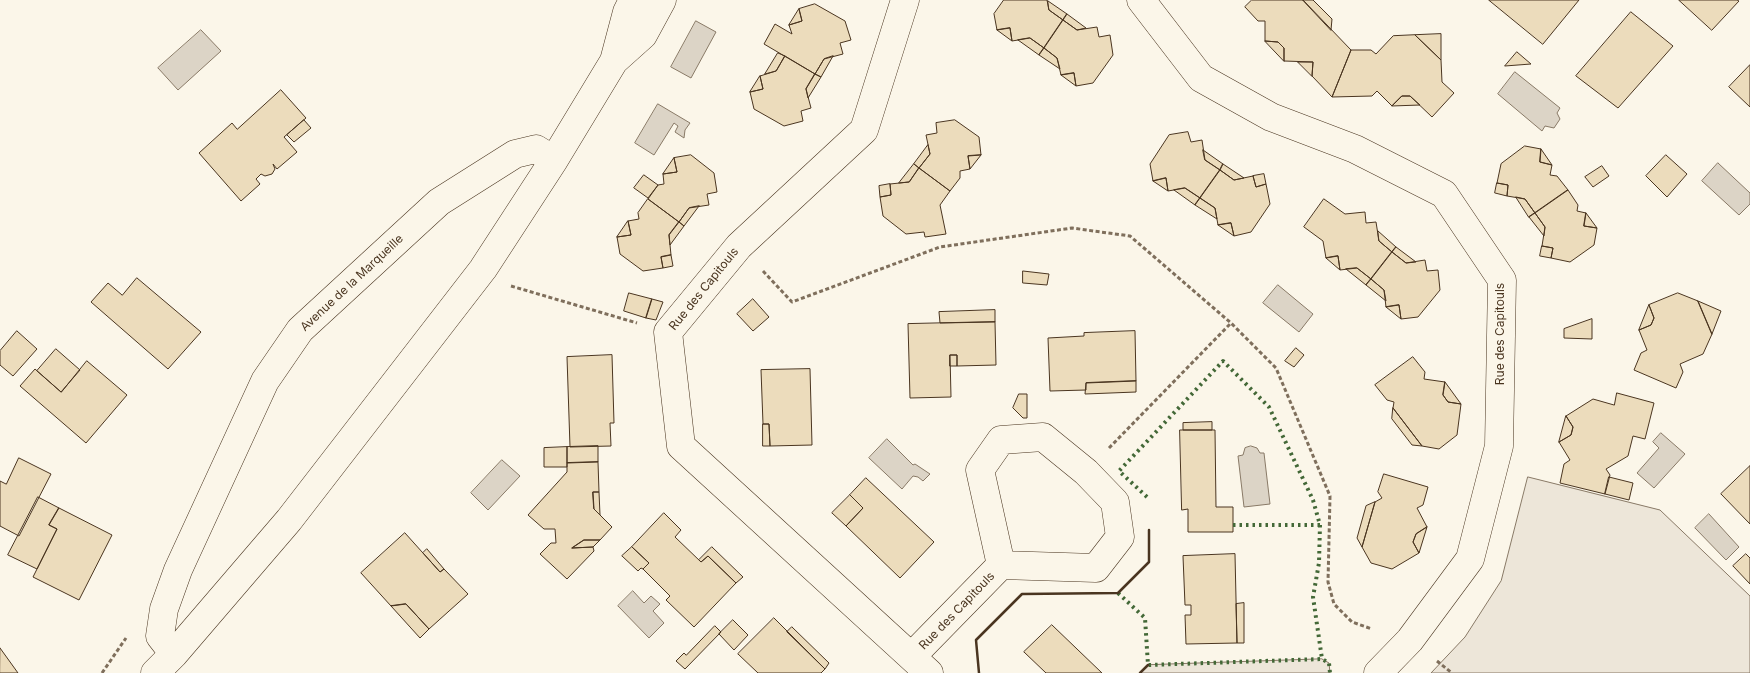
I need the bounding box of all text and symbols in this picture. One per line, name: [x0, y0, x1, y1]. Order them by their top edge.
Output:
street label: Avenue de la Marqueille: [298, 232, 406, 334]
street label: Rue des Capitouls: [666, 245, 742, 333]
street label: Rue des Capitouls: [1493, 283, 1507, 385]
street label: Rue des Capitouls: [916, 569, 998, 653]

